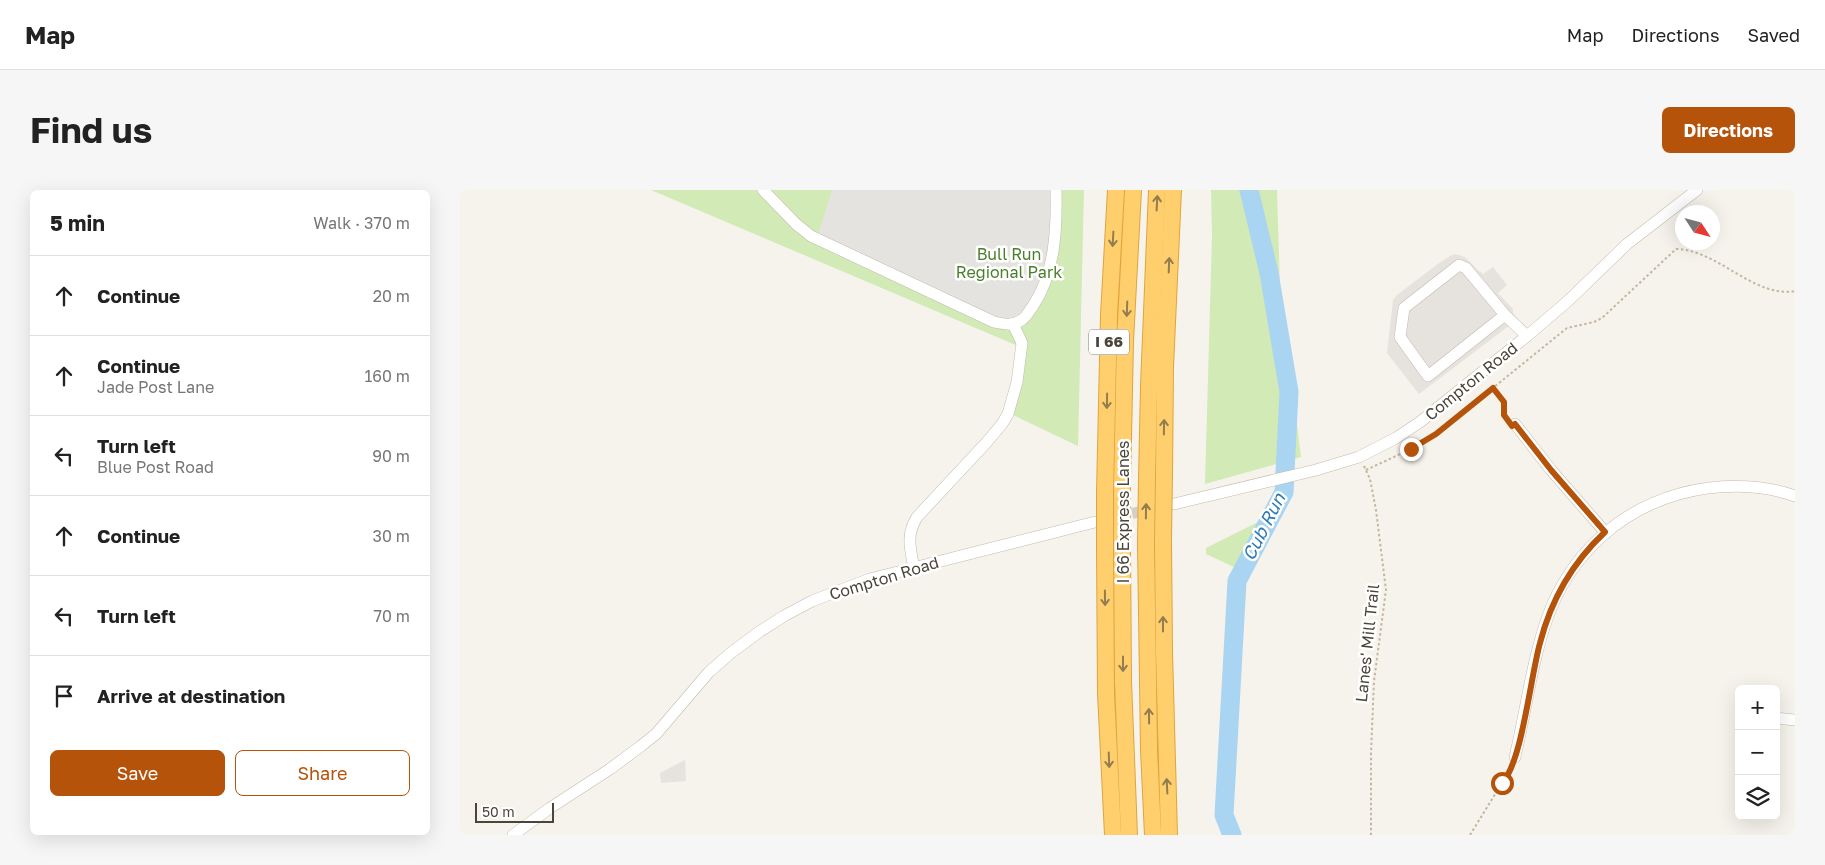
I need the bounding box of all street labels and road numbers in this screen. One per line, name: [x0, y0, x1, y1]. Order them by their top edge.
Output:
road number: I 66: [1089, 330, 1129, 354]
street label: Compton Road: [1421, 338, 1521, 424]
street label: I 66 Express Lanes: [1113, 440, 1133, 584]
street label: Compton Road: [827, 552, 941, 604]
street label: Lanes' Mill Trail: [1351, 583, 1383, 703]

